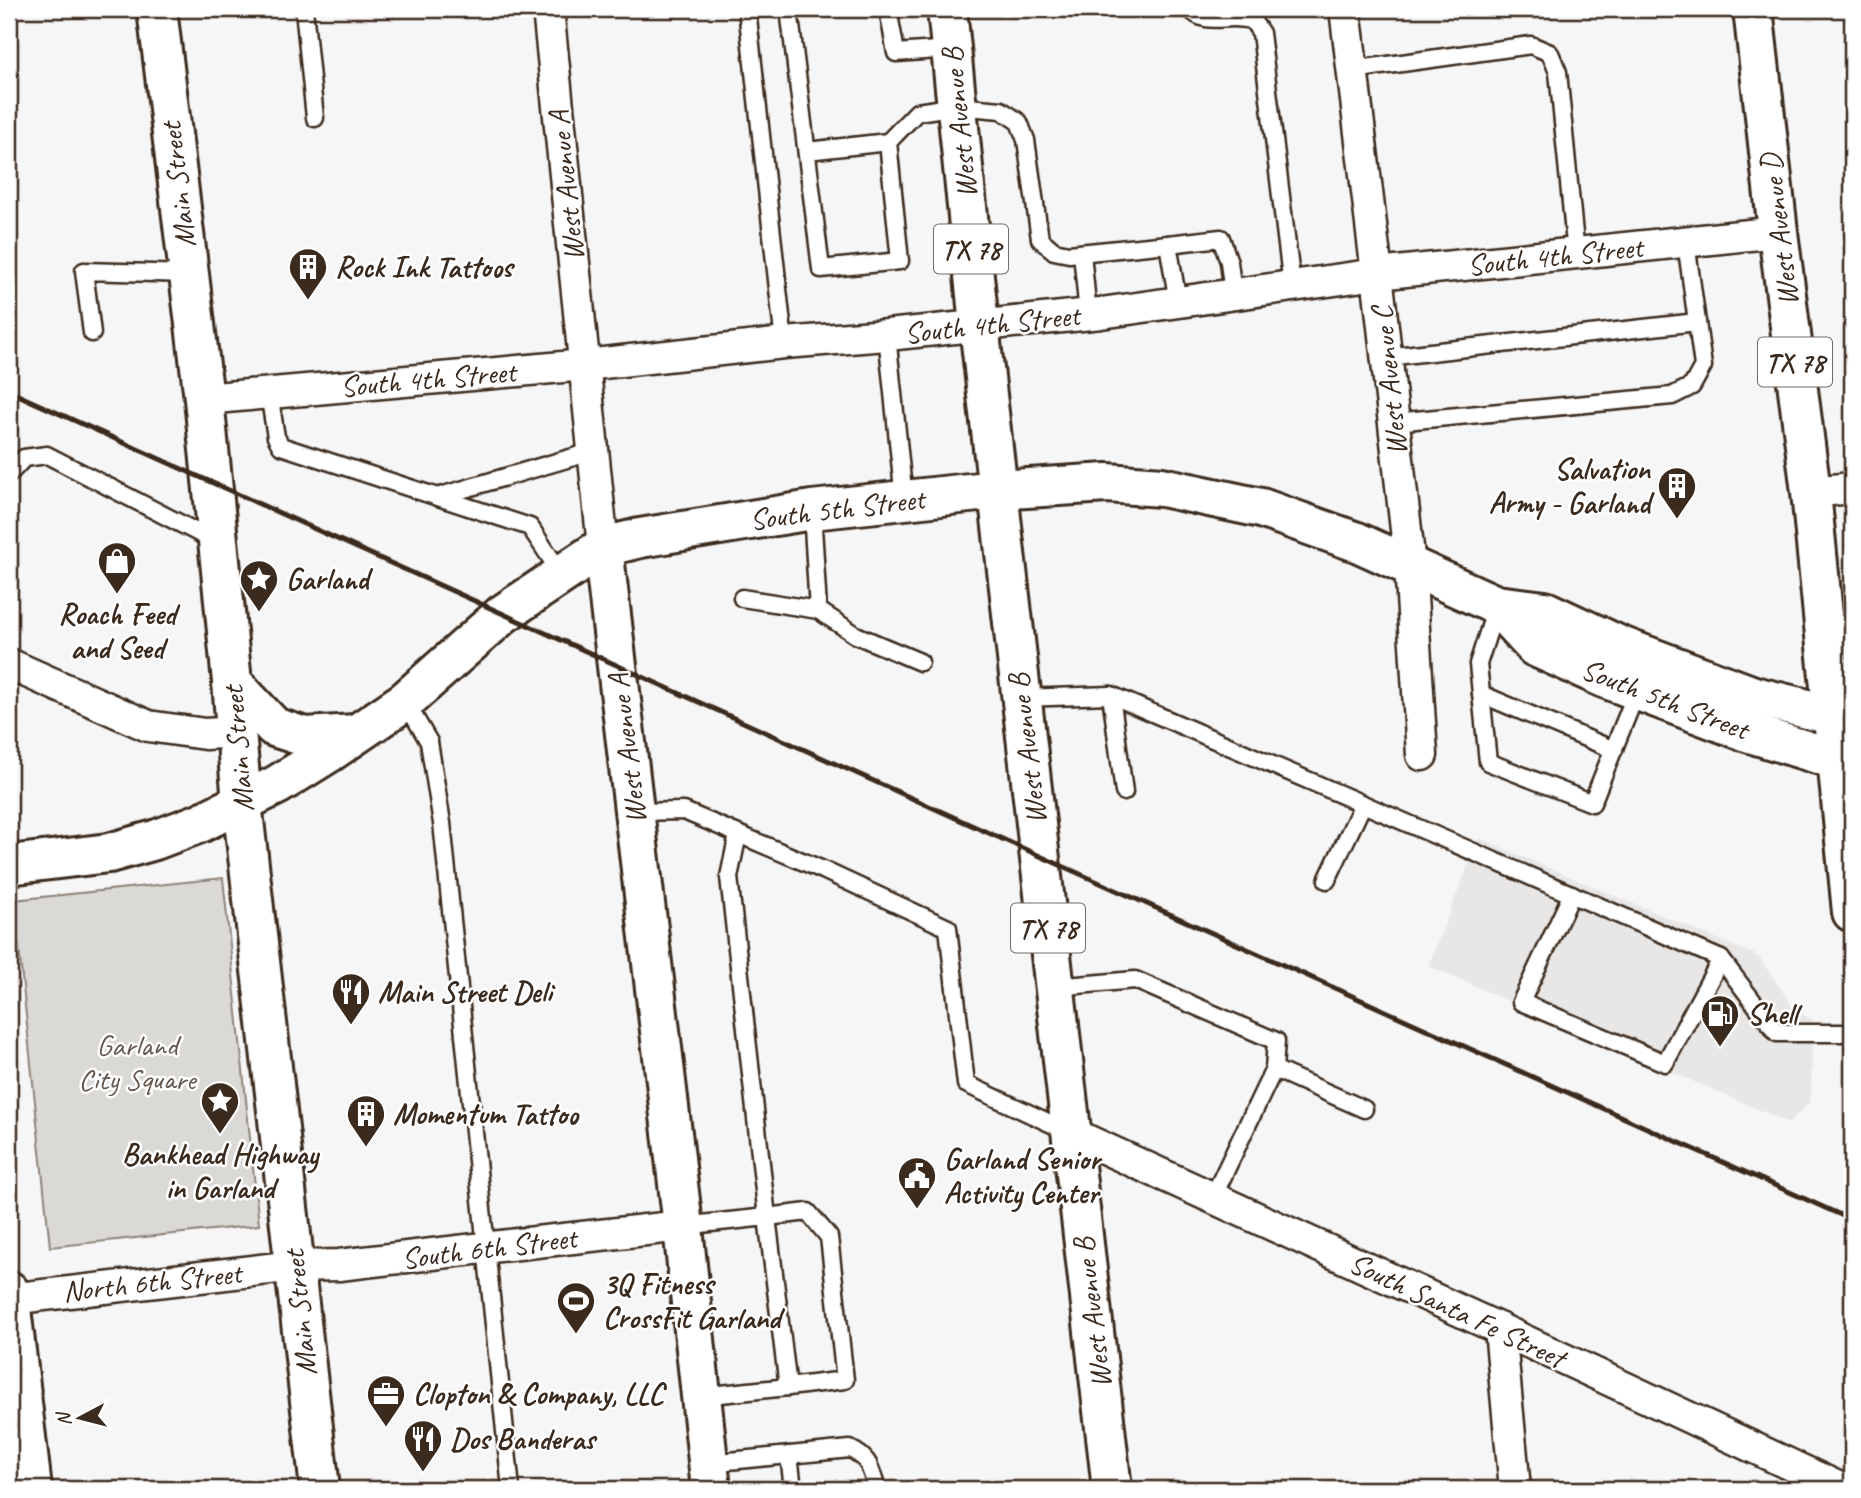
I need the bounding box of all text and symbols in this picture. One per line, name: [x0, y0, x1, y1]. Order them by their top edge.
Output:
street label: West Avenue B: [932, 44, 986, 200]
street label: West Avenue A: [539, 107, 593, 263]
street label: Main Street: [151, 117, 205, 250]
street label: West Avenue D: [1751, 149, 1807, 308]
road number: TX 78: [934, 224, 1008, 274]
street label: South 4th Street: [1466, 228, 1647, 284]
building icon: Rock Ink Tattoos: [287, 246, 329, 301]
place label: Rock Ink Tattoos: [335, 248, 516, 286]
street label: South 4th Street: [903, 296, 1084, 352]
street label: West Avenue C: [1362, 302, 1416, 457]
road number: TX 78: [1758, 338, 1832, 386]
street label: South 4th Street: [339, 352, 520, 406]
place label: Salvation Army - Garland: [1489, 450, 1655, 522]
building icon: Salvation Army - Garland: [1656, 465, 1698, 520]
street label: South 5th Street: [747, 479, 930, 539]
shop icon: Roach Feed and Seed: [96, 540, 138, 595]
place icon: Garland: [238, 558, 280, 613]
place label: Garland: [286, 560, 373, 598]
place label: Roach Feed and Seed: [58, 595, 181, 667]
street label: South 5th Street: [1576, 650, 1757, 749]
street label: West Avenue B: [999, 669, 1055, 826]
street label: West Avenue A: [599, 670, 655, 826]
street label: Main Street: [213, 682, 262, 813]
road number: TX 78: [1011, 904, 1085, 953]
restaurant icon: Main Street Deli: [330, 971, 372, 1026]
place label: Main Street Deli: [378, 973, 556, 1011]
fuel station icon: Shell: [1699, 993, 1741, 1048]
place label: Shell: [1747, 995, 1803, 1033]
park label: Garland City Square: [78, 1026, 198, 1098]
place icon: Bankhead Highway in Garland: [199, 1080, 241, 1135]
building icon: Momentum Tattoo: [345, 1093, 387, 1148]
place label: Momentum Tattoo: [393, 1095, 580, 1133]
place label: Bankhead Highway in Garland: [122, 1135, 321, 1207]
place label: Garland Senior Activity Center: [944, 1140, 1103, 1213]
public building icon: Garland Senior Activity Center: [896, 1155, 938, 1210]
street label: South 6th Street: [399, 1218, 582, 1278]
street label: West Avenue B: [1064, 1233, 1120, 1390]
street label: South Santa Fe Street: [1343, 1243, 1575, 1378]
street label: Main Street: [274, 1245, 325, 1378]
street label: North 6th Street: [61, 1253, 246, 1310]
place label: 3Q Fitness CrossFit Garland: [603, 1265, 785, 1337]
sports icon: 3Q Fitness CrossFit Garland: [555, 1280, 597, 1335]
office icon: Clopton & Company, LLC: [365, 1373, 407, 1428]
place label: Clopton & Company, LLC: [413, 1375, 667, 1413]
north arrow: [46, 1382, 116, 1452]
text: N: [51, 1409, 77, 1427]
restaurant icon: Dos Banderas: [402, 1418, 444, 1473]
place label: Dos Banderas: [450, 1420, 598, 1458]

